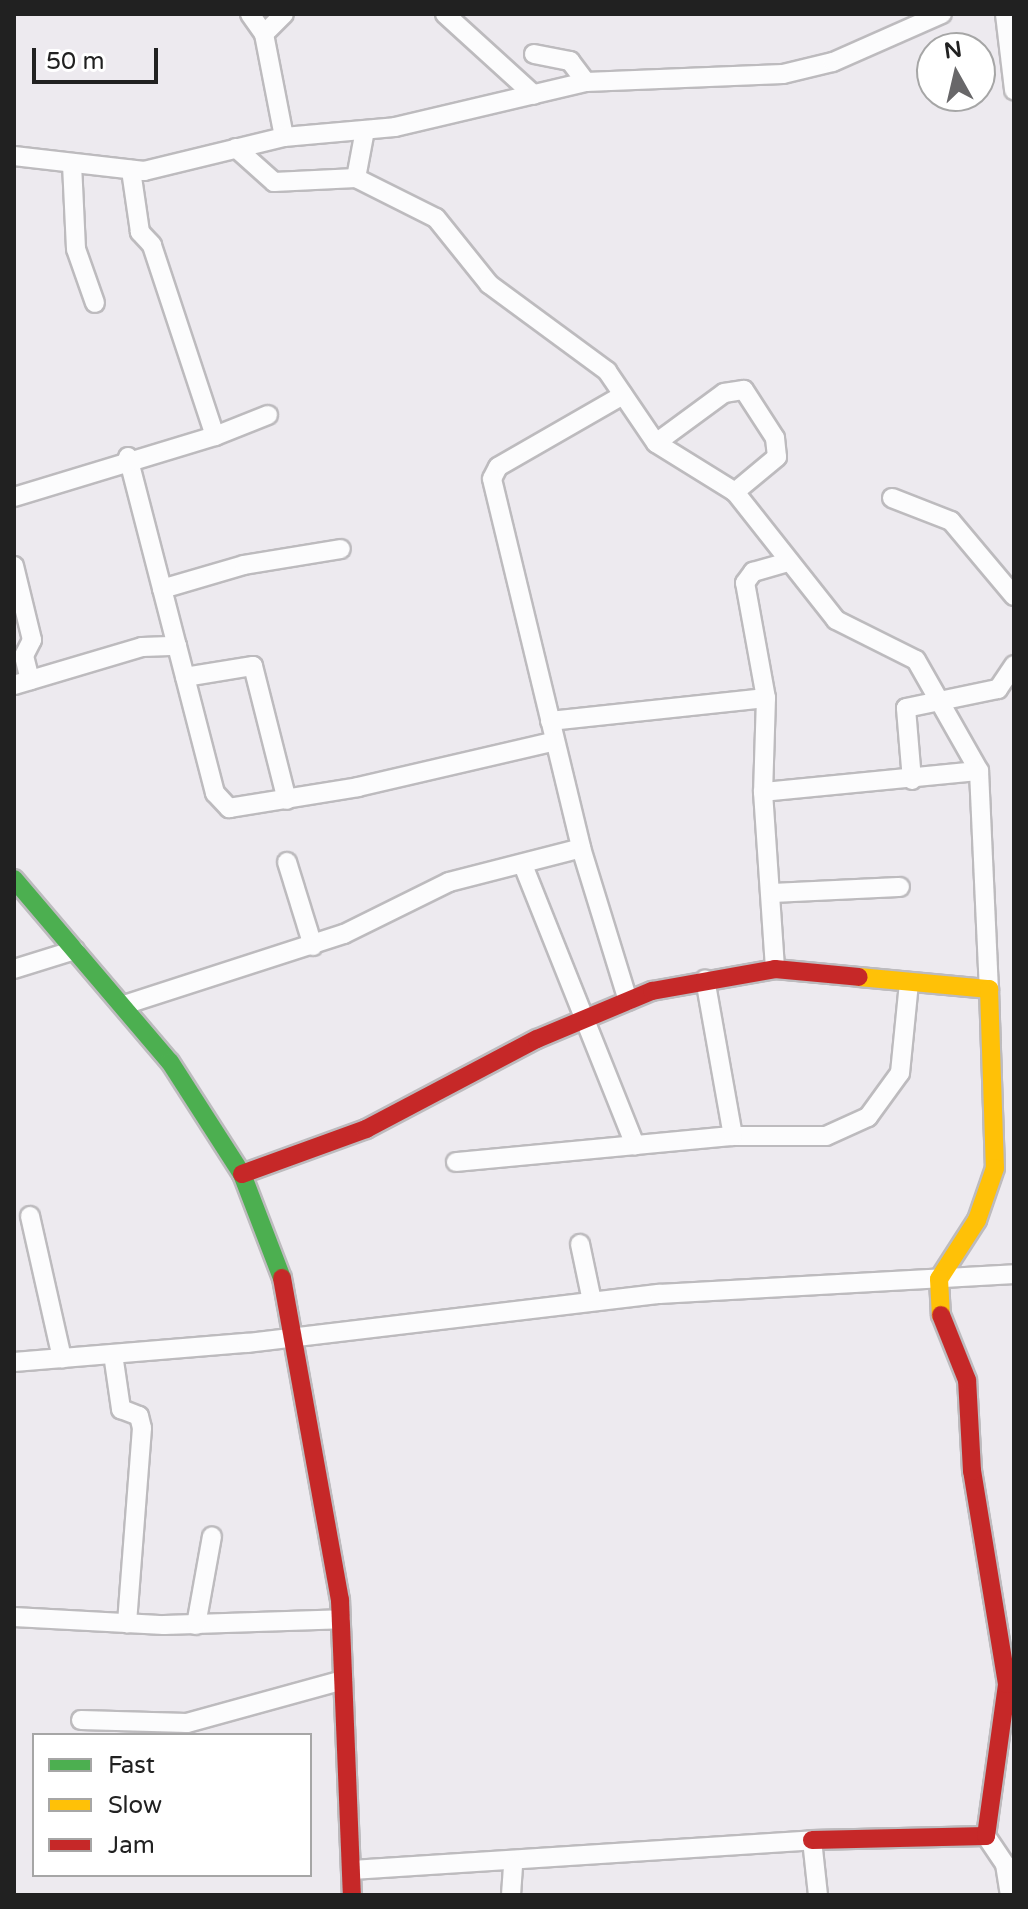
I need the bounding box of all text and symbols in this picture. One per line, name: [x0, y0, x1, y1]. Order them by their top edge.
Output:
scale bar: [36, 32, 162, 82]
north arrow: [916, 32, 996, 112]
text: N: [942, 36, 963, 64]
text: 50 m: [46, 47, 104, 76]
legend: [32, 1733, 312, 1877]
text: Fast: [108, 1751, 155, 1780]
text: Slow: [108, 1791, 162, 1820]
text: Jam: [108, 1831, 155, 1860]

